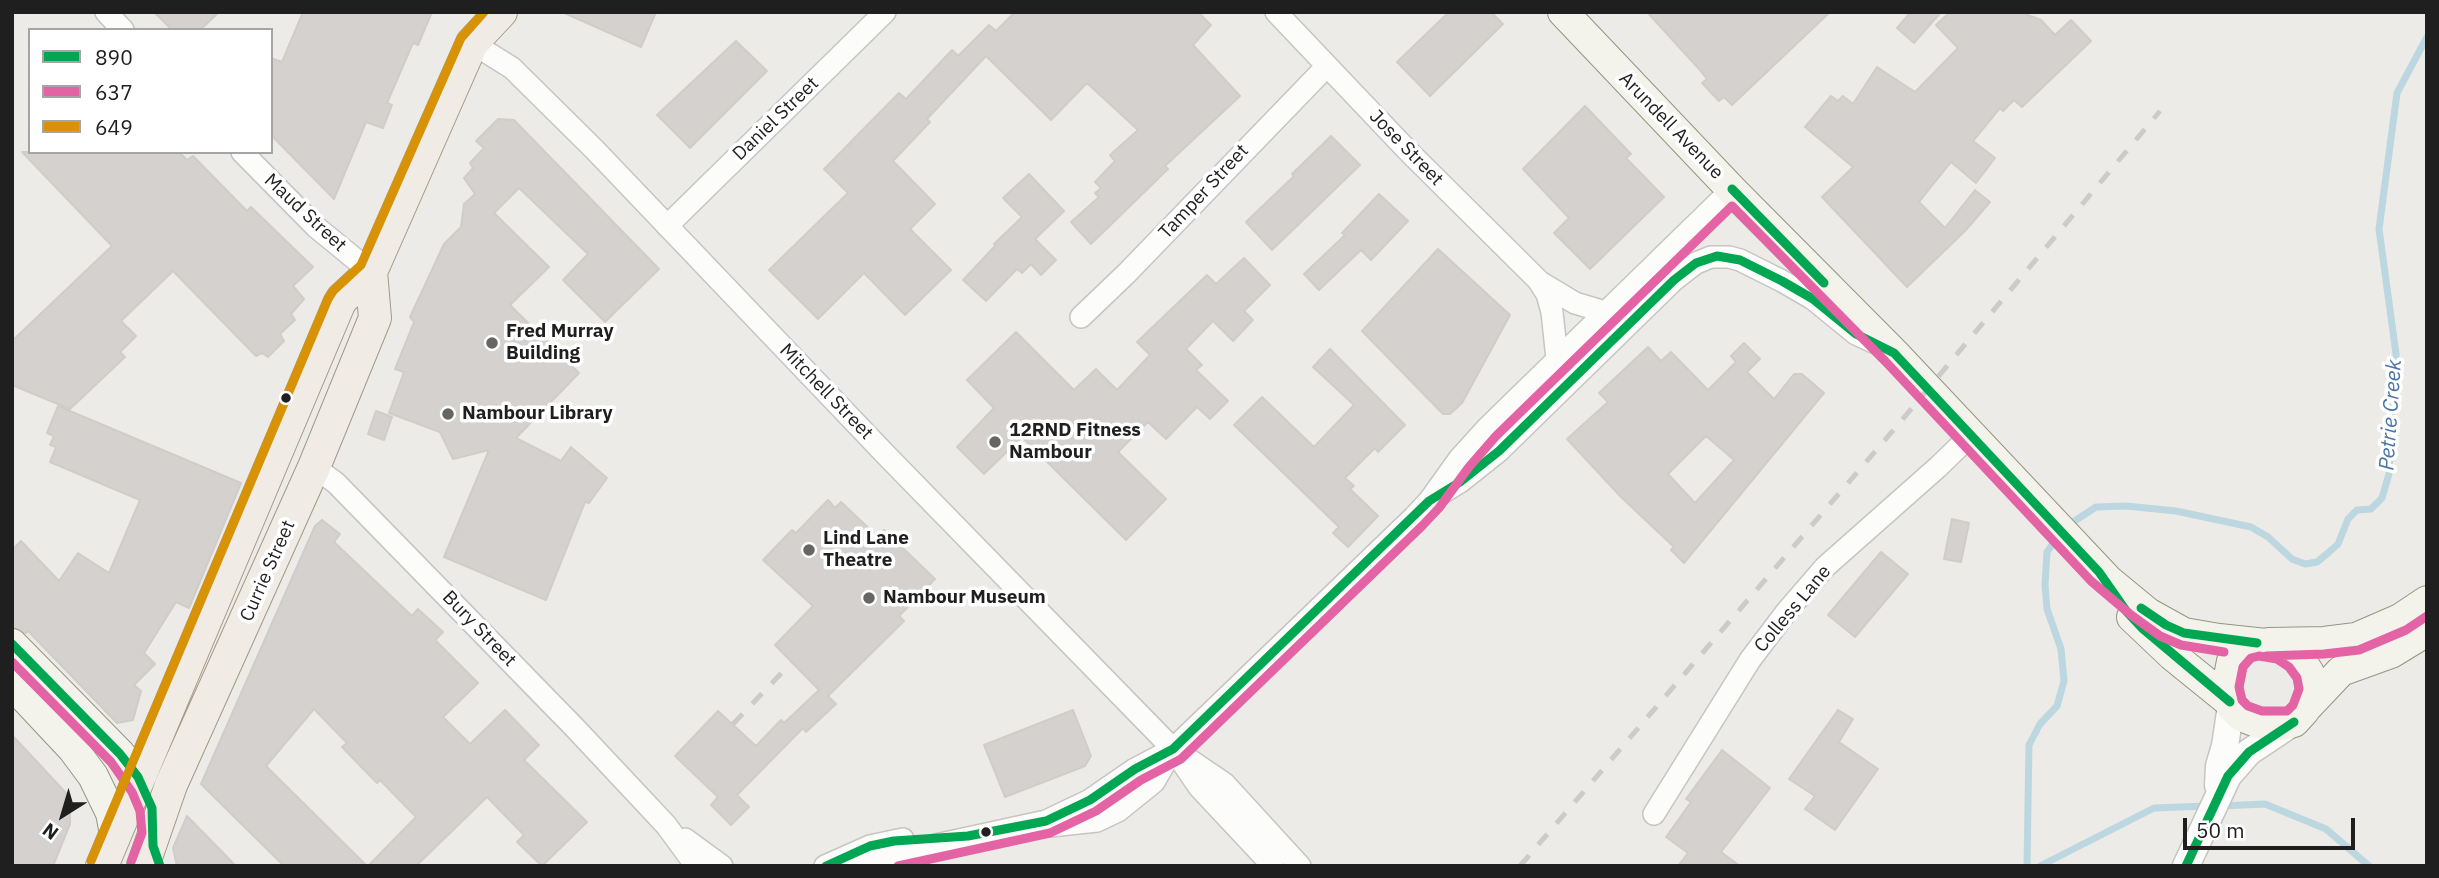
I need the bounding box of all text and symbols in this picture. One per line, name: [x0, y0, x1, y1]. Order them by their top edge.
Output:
legend: [28, 28, 273, 154]
text: 890: [95, 43, 133, 71]
street label: Arundell Avenue: [1614, 68, 1728, 184]
street label: Daniel Street: [728, 72, 824, 166]
text: 637: [95, 78, 133, 106]
street label: Jose Street: [1364, 105, 1448, 191]
text: 649: [95, 113, 133, 141]
street label: Tamper Street: [1154, 140, 1254, 244]
street label: Maud Street: [259, 169, 351, 257]
place label: Fred Murray Building: [506, 321, 614, 365]
marker: Fred Murray Building: [484, 335, 500, 351]
street label: Mitchell Street: [775, 339, 877, 445]
water label: Petrie Creek: [2375, 359, 2407, 471]
unlabelled marker: [279, 391, 293, 405]
place label: Nambour Library: [462, 403, 613, 425]
marker: Nambour Library: [440, 406, 456, 422]
place label: 12RND Fitness Nambour: [1009, 420, 1141, 464]
marker: 12RND Fitness Nambour: [987, 434, 1003, 450]
street label: Currie Street: [236, 517, 300, 625]
place label: Lind Lane Theatre: [823, 528, 909, 572]
marker: Lind Lane Theatre: [801, 542, 817, 558]
street label: Colless Lane: [1750, 561, 1836, 657]
street label: Bury Street: [437, 586, 521, 672]
place label: Nambour Museum: [883, 587, 1046, 609]
marker: Nambour Museum: [861, 590, 877, 606]
north arrow: [28, 780, 98, 850]
scale bar: [2187, 804, 2358, 848]
text: 50 m: [2196, 816, 2245, 844]
text: N: [38, 818, 63, 846]
unlabelled marker: [979, 825, 993, 839]

